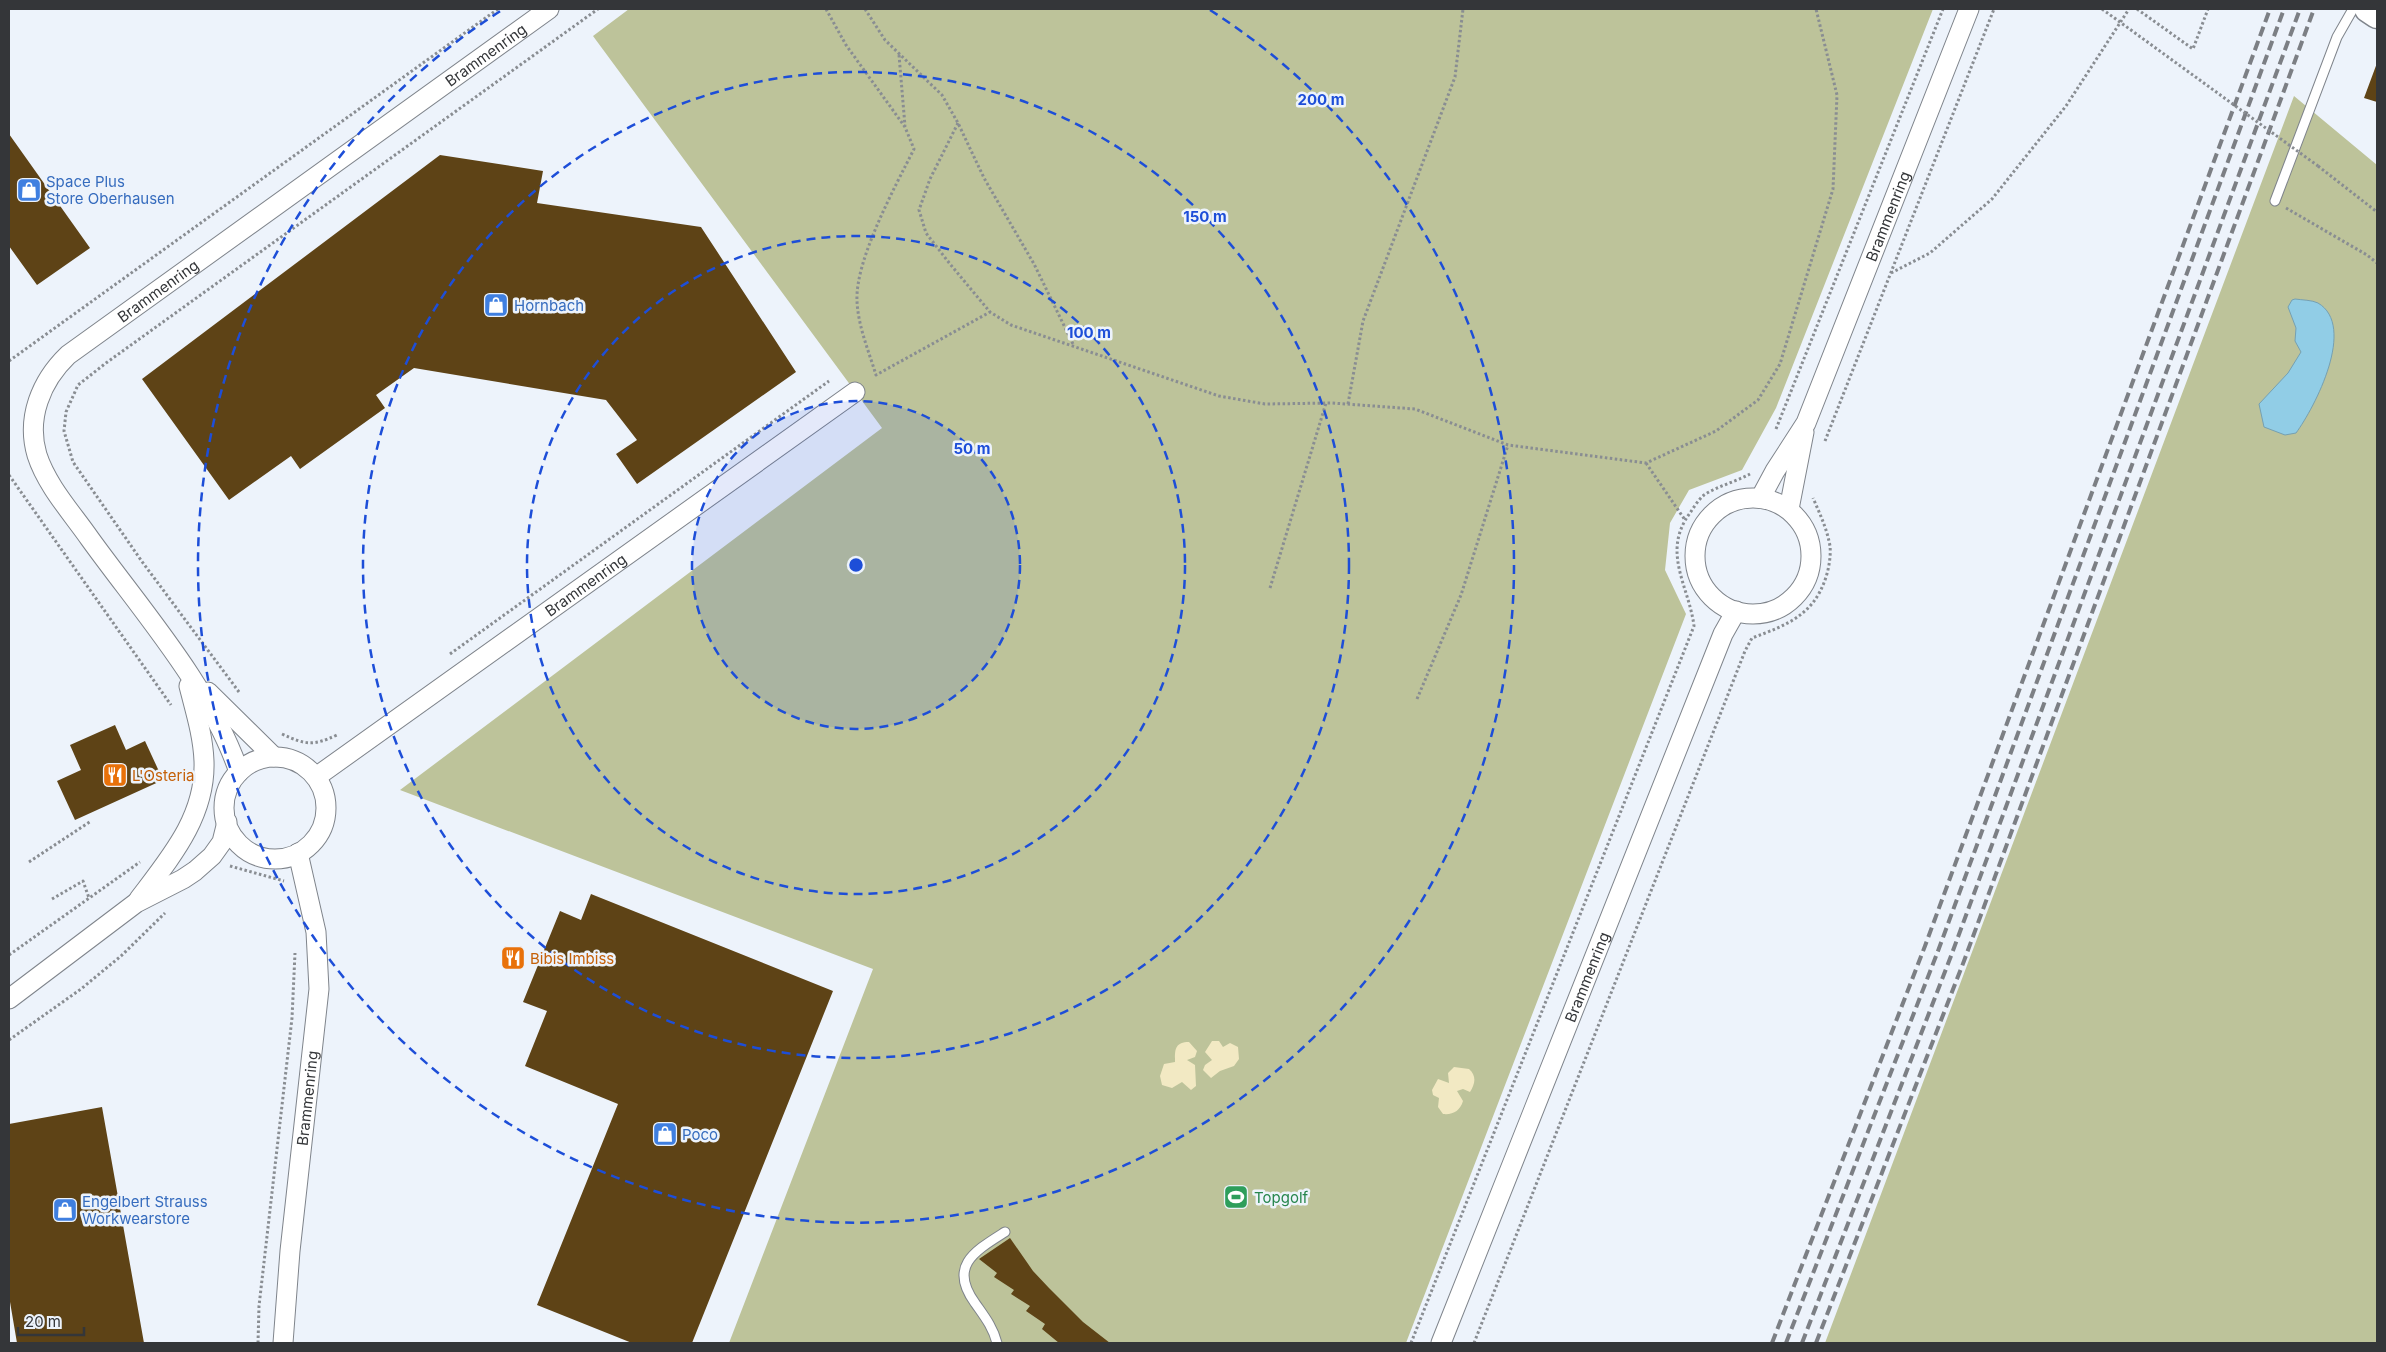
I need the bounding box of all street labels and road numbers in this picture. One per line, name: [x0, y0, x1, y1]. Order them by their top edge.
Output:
street label: Brammenring: [441, 19, 530, 90]
street label: Brammenring: [1861, 168, 1914, 264]
street label: Brammenring: [113, 255, 202, 326]
street label: Brammenring: [541, 549, 630, 620]
street label: Brammenring: [1560, 929, 1613, 1025]
street label: Brammenring: [292, 1050, 322, 1147]

